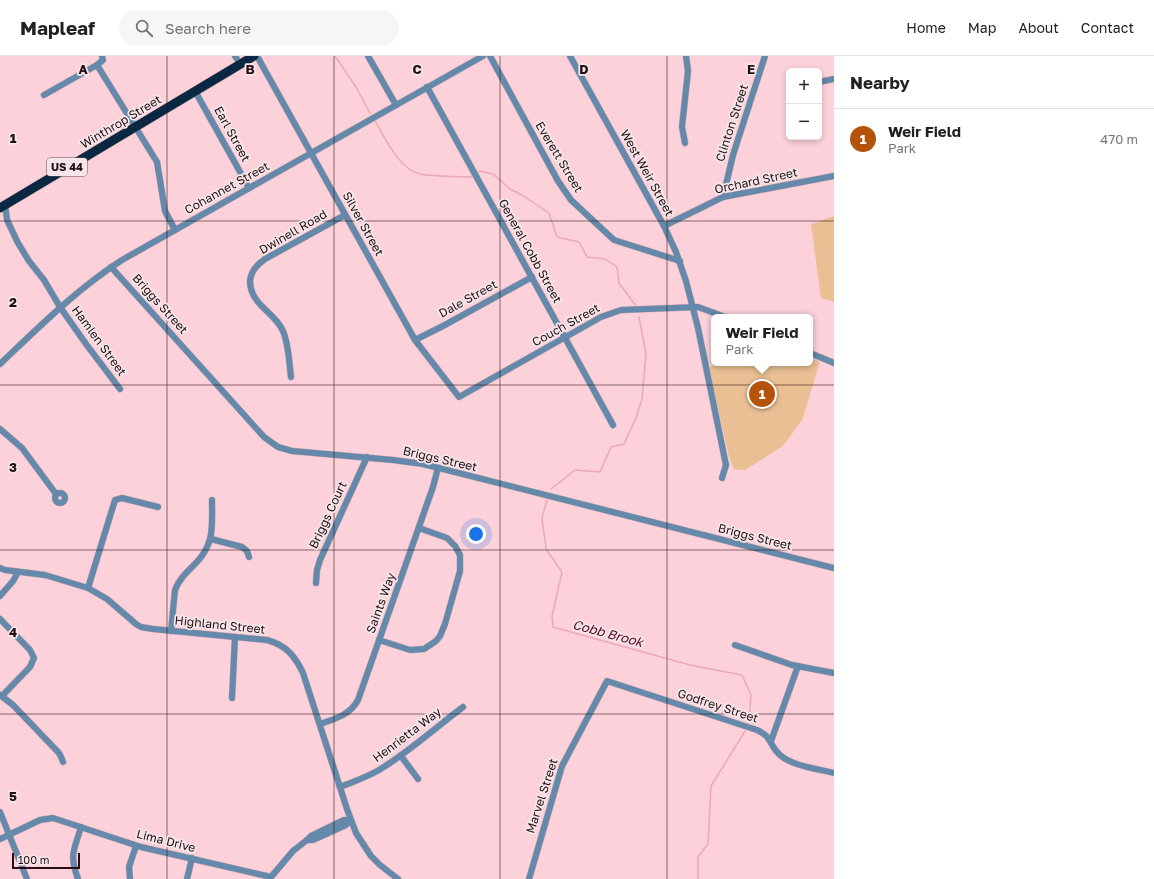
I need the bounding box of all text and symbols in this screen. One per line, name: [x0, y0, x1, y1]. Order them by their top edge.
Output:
search box: [119, 10, 399, 46]
text: Mapleaf: [20, 16, 95, 39]
icon: search: [133, 17, 155, 39]
text: Search here: [165, 19, 251, 37]
text: Home: [906, 19, 946, 36]
text: Map: [968, 19, 996, 36]
text: About: [1018, 19, 1059, 36]
text: Contact: [1081, 19, 1134, 36]
text: A: [78, 61, 88, 77]
text: B: [245, 61, 255, 77]
text: C: [412, 61, 422, 77]
text: D: [579, 61, 589, 77]
text: E: [747, 61, 755, 77]
map controls: [786, 68, 822, 140]
button: +: [786, 68, 822, 104]
text: Nearby: [850, 72, 910, 93]
street label: Clinton Street: [712, 82, 751, 163]
street label: Winthrop Street: [78, 91, 164, 152]
street label: Earl Street: [211, 103, 254, 164]
button: −: [786, 104, 822, 140]
street label: Everett Street: [532, 119, 587, 195]
text: Weir Field: [888, 122, 961, 140]
street label: West Weir Street: [617, 127, 678, 219]
text: 1: [10, 130, 17, 146]
text: 1: [860, 131, 866, 147]
text: 470 m: [1100, 131, 1138, 147]
text: Park: [888, 140, 916, 156]
road number: US 44: [47, 158, 87, 176]
street label: Cohannet Street: [182, 158, 272, 217]
street label: Orchard Street: [713, 164, 799, 197]
street label: Silver Street: [340, 189, 387, 259]
street label: General Cobb Street: [496, 196, 565, 306]
street label: Dwinell Road: [256, 206, 329, 257]
street label: Briggs Street: [130, 271, 191, 337]
street label: Dale Street: [436, 276, 500, 321]
text: 2: [9, 294, 17, 310]
street label: Couch Street: [529, 300, 602, 349]
street label: Hamlen Street: [69, 303, 130, 379]
popup: [711, 314, 813, 366]
text: Weir Field: [726, 323, 798, 341]
text: Park: [726, 341, 754, 357]
pin: 1: [749, 379, 775, 409]
street label: Briggs Street: [402, 443, 479, 474]
text: 3: [9, 459, 17, 475]
street label: Briggs Court: [305, 479, 350, 551]
street label: Briggs Street: [717, 520, 794, 553]
your location: [466, 524, 486, 544]
street label: Saints Way: [363, 570, 399, 635]
street label: Highland Street: [174, 612, 266, 637]
water label: Cobb Brook: [571, 616, 647, 651]
text: 4: [9, 624, 17, 640]
street label: Godfrey Street: [676, 685, 761, 726]
street label: Henrietta Way: [369, 704, 444, 765]
street label: Marvel Street: [522, 756, 561, 835]
text: 5: [9, 788, 17, 804]
street label: Lima Drive: [135, 826, 197, 855]
scale bar: [12, 851, 80, 870]
text: 100 m: [18, 853, 49, 866]

